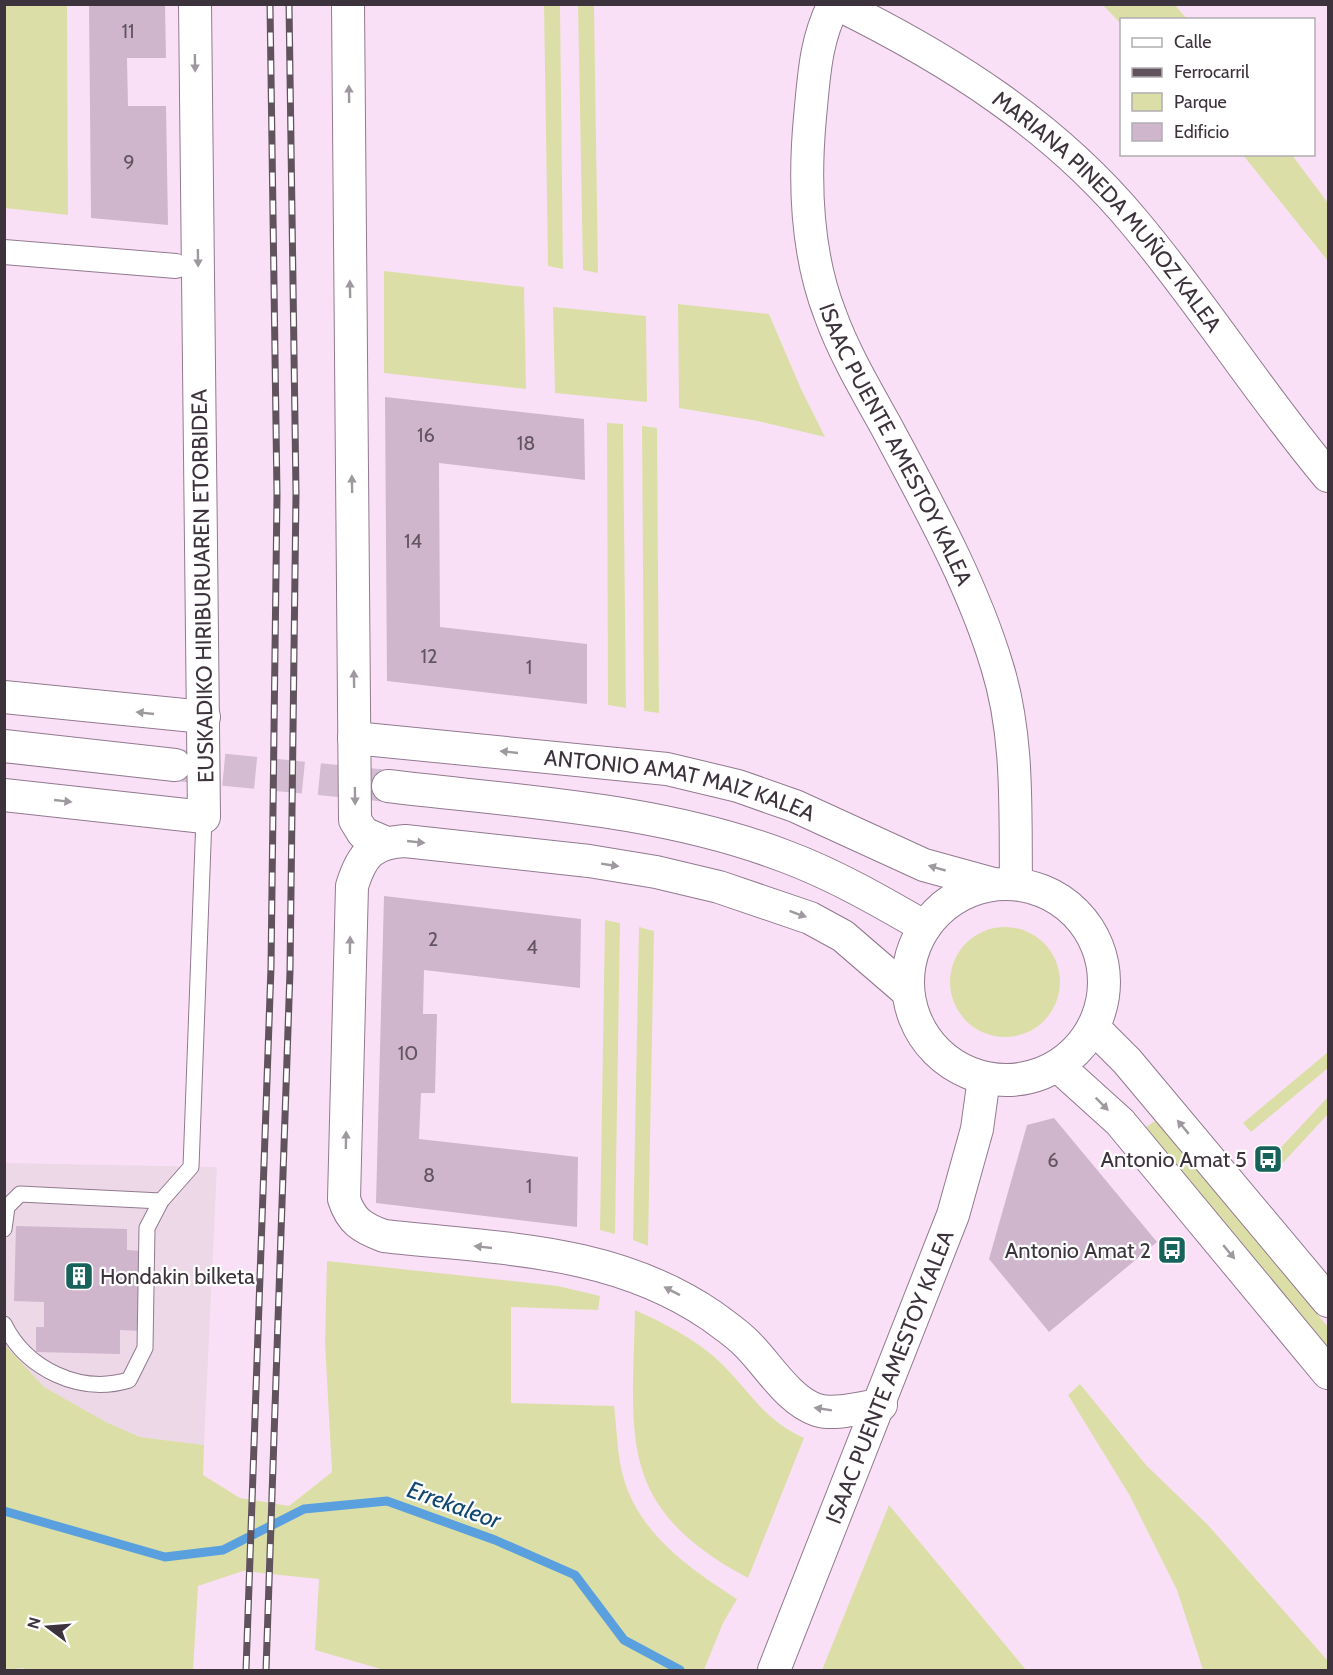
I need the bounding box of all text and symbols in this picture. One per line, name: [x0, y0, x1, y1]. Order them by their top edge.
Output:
legend: [1120, 18, 1315, 156]
house number: 11: [121, 19, 135, 43]
text: Calle: [1174, 31, 1211, 53]
one-way arrow: [190, 53, 200, 72]
text: Ferrocarril: [1174, 61, 1250, 83]
one-way arrow: [344, 85, 354, 104]
street label: MARIANA PINEDA MUÑOZ KALEA: [987, 85, 1228, 338]
text: Parque: [1174, 91, 1227, 113]
text: Edificio: [1174, 121, 1229, 143]
house number: 9: [123, 150, 135, 174]
one-way arrow: [193, 248, 203, 267]
one-way arrow: [345, 280, 355, 299]
street label: ISAAC PUENTE AMESTOY KALEA: [813, 300, 978, 590]
street label: EUSKADIKO HIRIBURUAREN ETORBIDEA: [186, 388, 219, 783]
house number: 16: [417, 423, 435, 447]
house number: 18: [517, 431, 535, 455]
one-way arrow: [347, 475, 357, 494]
house number: 14: [404, 529, 422, 553]
house number: 12: [421, 644, 438, 668]
house number: 1: [526, 655, 532, 679]
one-way arrow: [349, 670, 359, 689]
one-way arrow: [136, 708, 155, 717]
street label: ANTONIO AMAT MAIZ KALEA: [543, 744, 820, 828]
one-way arrow: [500, 747, 519, 757]
one-way arrow: [350, 787, 360, 806]
one-way arrow: [53, 797, 72, 806]
one-way arrow: [407, 837, 426, 847]
one-way arrow: [601, 860, 620, 869]
one-way arrow: [928, 863, 946, 872]
one-way arrow: [790, 909, 808, 919]
house number: 2: [428, 927, 438, 951]
house number: 4: [526, 935, 538, 959]
one-way arrow: [345, 936, 355, 955]
house number: 10: [398, 1041, 418, 1065]
one-way arrow: [1095, 1097, 1109, 1112]
one-way arrow: [1178, 1120, 1190, 1135]
one-way arrow: [341, 1131, 351, 1150]
bus stop icon: Antonio Amat 5: [1252, 1143, 1284, 1175]
place label: Antonio Amat 5: [1100, 1146, 1247, 1173]
house number: 6: [1047, 1148, 1059, 1172]
house number: 8: [423, 1163, 435, 1187]
house number: 1: [526, 1174, 532, 1198]
street label: ISAAC PUENTE AMESTOY KALEA: [820, 1226, 960, 1528]
bus stop icon: Antonio Amat 2: [1156, 1234, 1188, 1266]
place label: Antonio Amat 2: [1005, 1237, 1151, 1264]
one-way arrow: [474, 1242, 493, 1252]
one-way arrow: [1222, 1244, 1235, 1259]
building icon: Hondakin bilketa: [63, 1260, 95, 1292]
place label: Hondakin bilketa: [100, 1263, 255, 1290]
one-way arrow: [663, 1286, 680, 1296]
one-way arrow: [813, 1405, 832, 1414]
water label: Errekaleor: [404, 1474, 506, 1535]
north arrow: [18, 1597, 78, 1657]
text: N: [23, 1615, 45, 1631]

